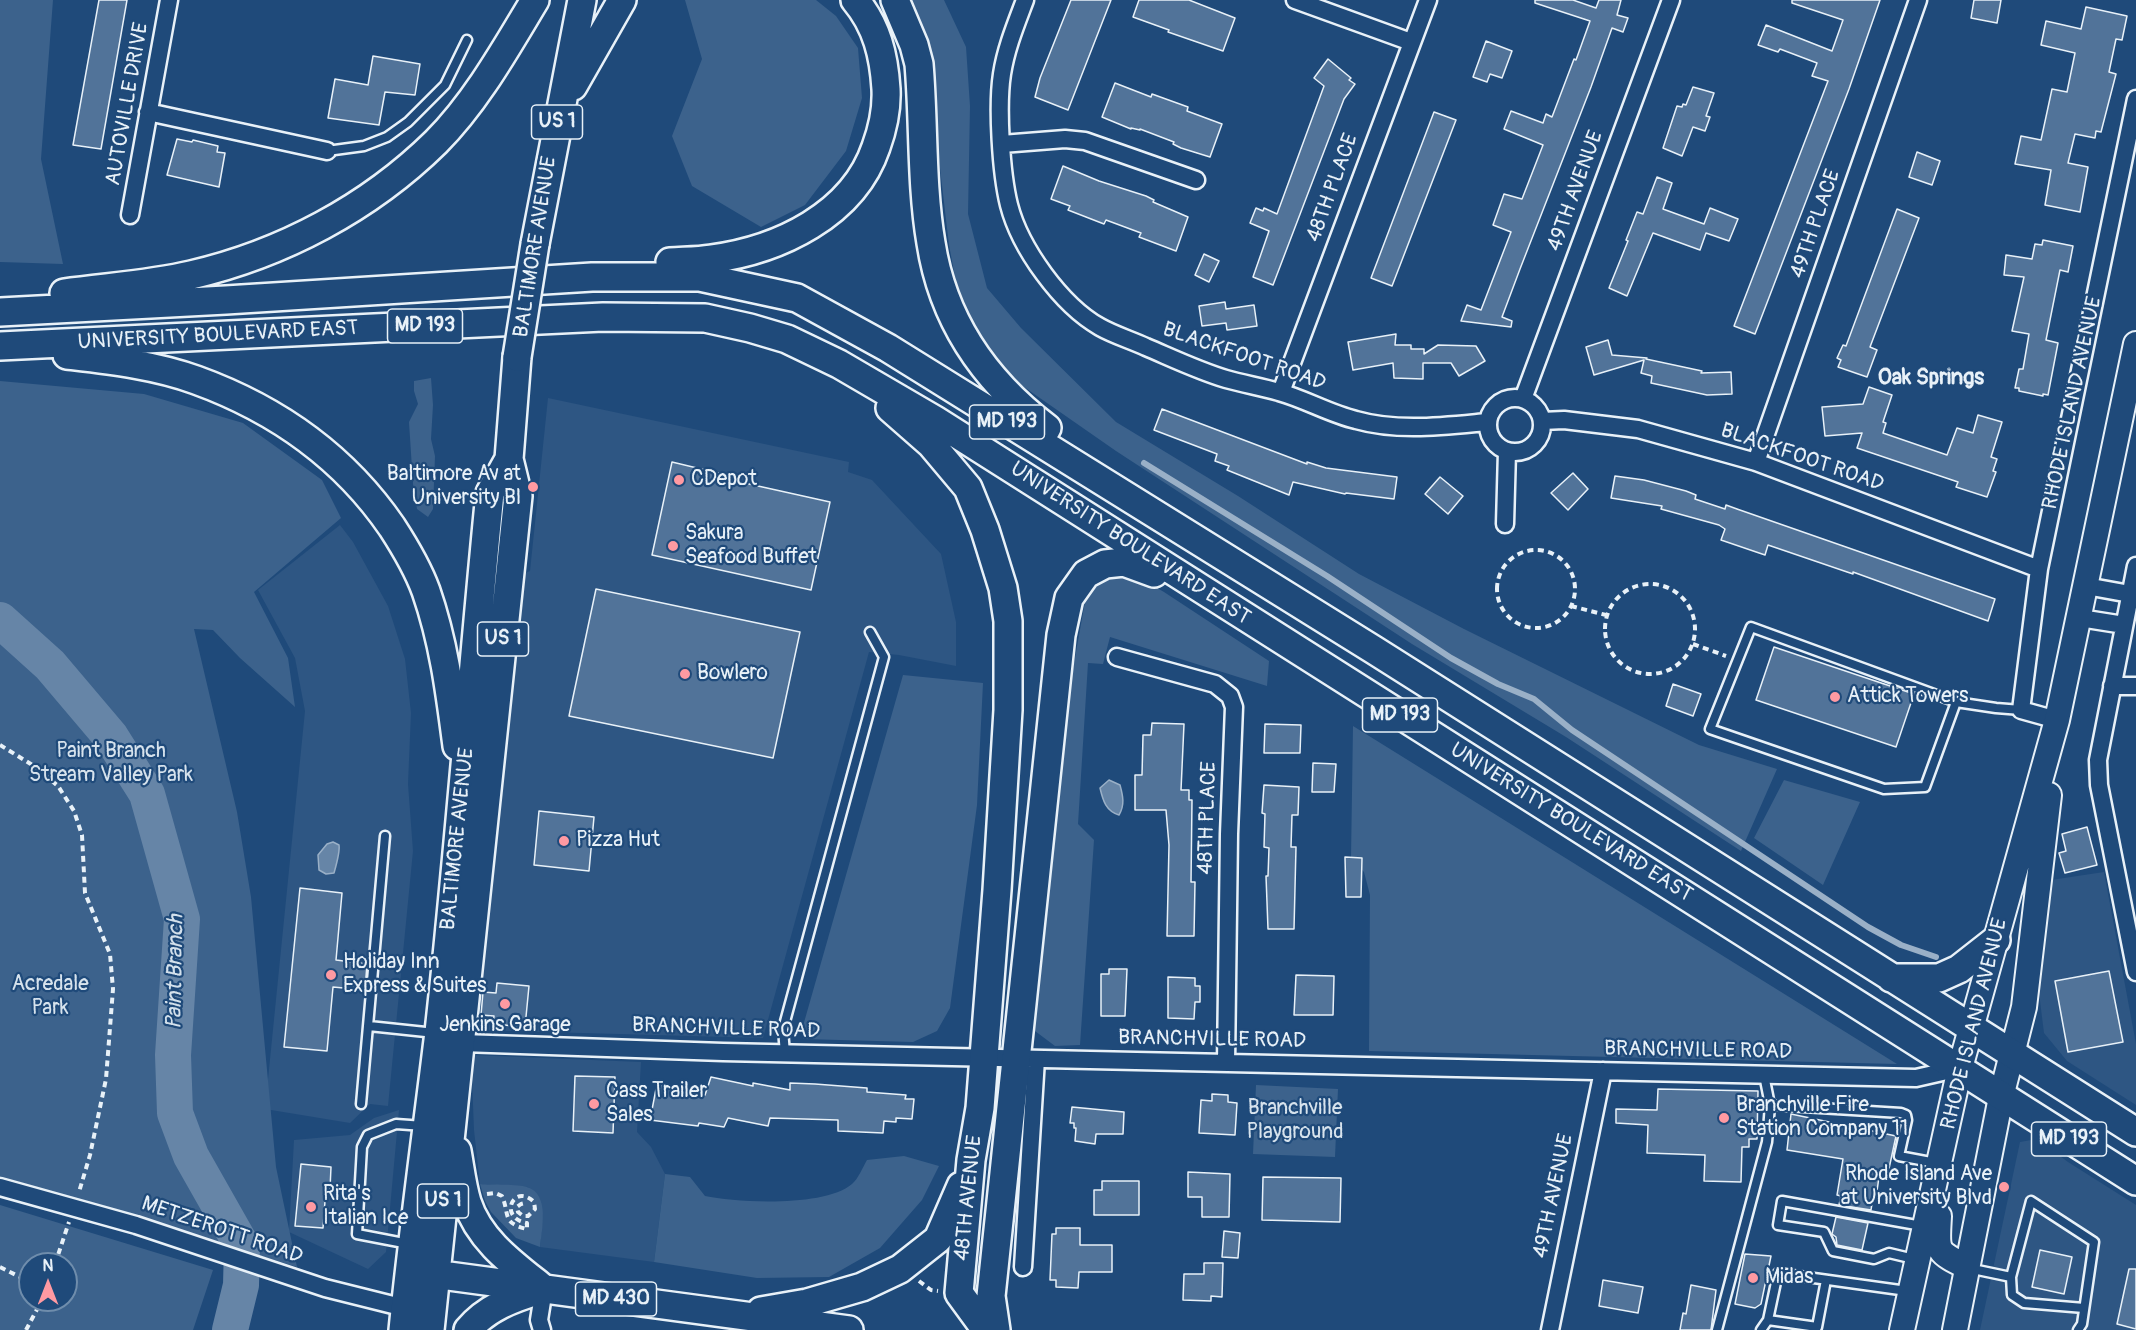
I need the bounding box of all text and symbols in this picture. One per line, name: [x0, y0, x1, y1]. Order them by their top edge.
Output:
street label: AUTOVILLE DRIVE: [101, 21, 155, 187]
road number: US 1: [532, 105, 582, 139]
street label: 49TH AVENUE: [1543, 127, 1609, 255]
street label: 48TH PLACE: [1302, 130, 1364, 246]
street label: BALTIMORE AVENUE: [509, 155, 563, 339]
street label: 49TH PLACE: [1786, 166, 1846, 282]
street label: RHODE ISLAND AVENUE: [2038, 294, 2108, 512]
road number: MD 193: [388, 309, 462, 343]
street label: UNIVERSITY BOULEVARD EAST: [77, 316, 359, 356]
street label: BLACKFOOT ROAD: [1159, 317, 1329, 397]
district label: Oak Springs: [1878, 365, 1984, 391]
road number: MD 193: [970, 405, 1044, 439]
street label: BLACKFOOT ROAD: [1717, 418, 1887, 498]
street label: UNIVERSITY BOULEVARD EAST: [1005, 457, 1255, 631]
place label: Baltimore Av at University Bl: [387, 462, 521, 512]
place label: CDepot: [691, 467, 757, 493]
marker: CDepot: [672, 473, 686, 487]
marker: Baltimore Av at University Bl: [526, 480, 540, 494]
place label: Sakura Seafood Buffet: [685, 521, 817, 571]
marker: Sakura Seafood Buffet: [666, 539, 680, 553]
road number: US 1: [478, 622, 528, 656]
place label: Bowlero: [697, 661, 768, 687]
marker: Bowlero: [678, 667, 692, 681]
place label: Attick Towers: [1847, 684, 1968, 710]
marker: Attick Towers: [1828, 690, 1842, 704]
road number: MD 193: [1362, 698, 1438, 732]
street label: UNIVERSITY BOULEVARD EAST: [1445, 738, 1697, 908]
park label: Paint Branch Stream Valley Park: [29, 739, 193, 789]
street label: BALTIMORE AVENUE: [436, 747, 480, 931]
street label: 48TH PLACE: [1193, 761, 1223, 875]
place label: Pizza Hut: [576, 828, 660, 854]
marker: Pizza Hut: [557, 834, 571, 848]
water label: Paint Branch: [162, 914, 190, 1030]
street label: RHODE ISLAND AVENUE: [1937, 916, 2013, 1132]
place label: Holiday Inn Express & Suites: [343, 950, 486, 1000]
marker: Holiday Inn Express & Suites: [324, 968, 338, 982]
park label: Acredale Park: [11, 972, 89, 1022]
marker: Jenkins Garage: [498, 997, 512, 1011]
place label: Jenkins Garage: [439, 1013, 571, 1039]
street label: BRANCHVILLE ROAD: [632, 1013, 820, 1045]
street label: BRANCHVILLE ROAD: [1118, 1026, 1306, 1054]
street label: BRANCHVILLE ROAD: [1604, 1037, 1792, 1065]
place label: Cass Trailer Sales: [606, 1079, 707, 1129]
place label: Branchville Fire Station Company 11: [1736, 1093, 1908, 1143]
park label: Branchville Playground: [1247, 1096, 1343, 1146]
marker: Cass Trailer Sales: [587, 1097, 601, 1111]
marker: Branchville Fire Station Company 11: [1717, 1111, 1731, 1125]
road number: MD 193: [2032, 1122, 2106, 1156]
street label: 49TH AVENUE: [1529, 1132, 1579, 1260]
street label: 48TH AVENUE: [950, 1134, 988, 1262]
place label: Rhode Island Ave at University Blvd: [1841, 1162, 1992, 1212]
marker: Rhode Island Ave at University Blvd: [1997, 1180, 2011, 1194]
place label: Rita's Italian Ice: [323, 1182, 408, 1232]
road number: US 1: [418, 1184, 468, 1218]
street label: METZEROTT ROAD: [138, 1192, 306, 1270]
marker: Rita's Italian Ice: [304, 1200, 318, 1214]
north arrow: [18, 1252, 78, 1312]
text: N: [43, 1256, 53, 1276]
place label: Midas: [1765, 1265, 1813, 1291]
marker: Midas: [1746, 1271, 1760, 1285]
road number: MD 430: [576, 1282, 656, 1316]

